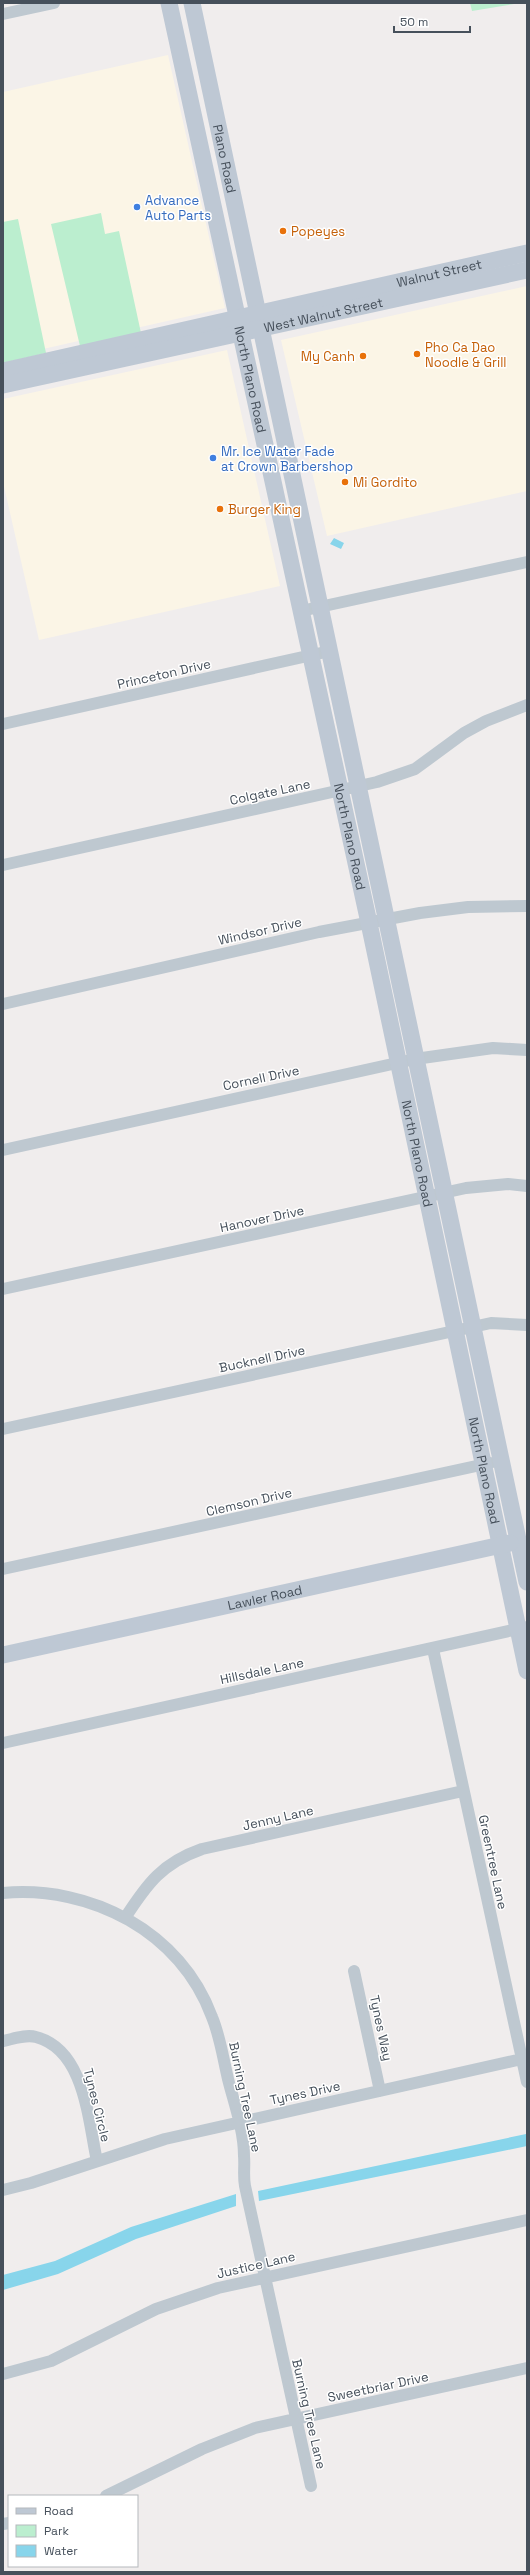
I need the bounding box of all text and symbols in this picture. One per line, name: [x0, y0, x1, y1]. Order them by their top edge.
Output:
scale bar: [394, 8, 470, 34]
text: 50 m: [400, 14, 428, 30]
street label: Plano Road: [209, 123, 241, 194]
place label: Advance Auto Parts: [145, 192, 211, 224]
marker: Advance Auto Parts: [132, 202, 142, 212]
place label: Popeyes: [291, 223, 345, 240]
marker: Popeyes: [278, 226, 288, 236]
street label: Walnut Street: [395, 255, 483, 291]
street label: West Walnut Street: [262, 293, 385, 336]
street label: North Plano Road: [231, 324, 271, 434]
place label: Pho Ca Dao Noodle & Grill: [425, 339, 507, 371]
place label: My Canh: [301, 348, 355, 365]
marker: Pho Ca Dao Noodle & Grill: [412, 349, 422, 359]
marker: My Canh: [358, 351, 368, 361]
place label: Mr. Ice Water Fade at Crown Barbershop: [221, 443, 353, 475]
marker: Mr. Ice Water Fade at Crown Barbershop: [208, 453, 218, 463]
place label: Mi Gordito: [353, 474, 417, 491]
marker: Mi Gordito: [340, 477, 350, 487]
place label: Burger King: [228, 501, 301, 518]
marker: Burger King: [215, 504, 225, 514]
street label: Princeton Drive: [116, 655, 212, 693]
street label: Colgate Lane: [228, 775, 312, 809]
street label: North Plano Road: [330, 782, 370, 891]
street label: Windsor Drive: [217, 913, 303, 949]
street label: Cornell Drive: [221, 1062, 301, 1094]
street label: North Plano Road: [398, 1098, 437, 1208]
street label: Hanover Drive: [218, 1202, 306, 1236]
street label: Bucknell Drive: [217, 1342, 307, 1376]
street label: North Plano Road: [465, 1415, 504, 1525]
street label: Clemson Drive: [204, 1484, 294, 1520]
street label: Lawler Road: [226, 1581, 304, 1614]
street label: Hillsdale Lane: [219, 1654, 305, 1688]
street label: Jenny Lane: [241, 1802, 315, 1834]
street label: Greentree Lane: [475, 1813, 511, 1911]
street label: Tynes Way: [366, 1994, 396, 2062]
street label: Burning Tree Lane: [225, 2040, 265, 2154]
street label: Tynes Circle: [80, 2066, 114, 2144]
street label: Tynes Drive: [268, 2077, 342, 2109]
street label: Justice Lane: [215, 2248, 297, 2282]
street label: Burning Tree Lane: [288, 2357, 330, 2471]
street label: Sweetbriar Drive: [326, 2368, 430, 2406]
legend: [8, 2495, 138, 2567]
text: Road: [44, 2503, 73, 2519]
text: Park: [44, 2523, 69, 2539]
text: Water: [44, 2543, 78, 2559]

